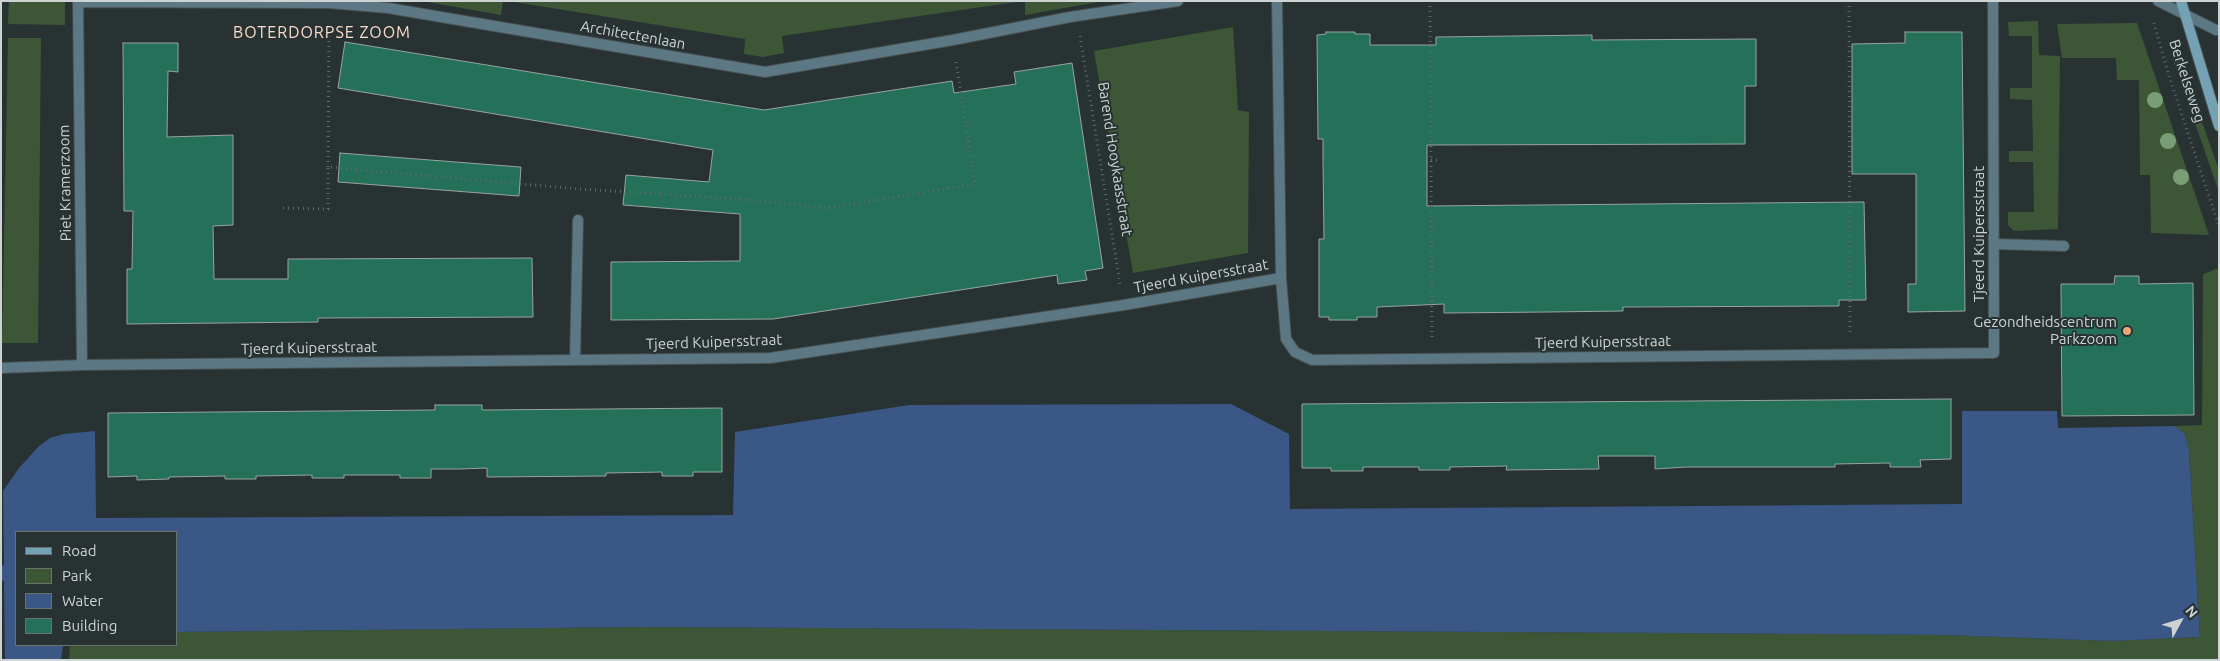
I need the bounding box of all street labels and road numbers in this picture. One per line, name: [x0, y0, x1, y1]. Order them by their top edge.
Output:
street label: Architectenlaan: [579, 17, 687, 53]
street label: Berkelseweg: [2165, 37, 2209, 125]
street label: Barend Hooykaasstraat: [1094, 81, 1136, 237]
street label: Piet Kramerzoom: [55, 124, 75, 242]
street label: Tjeerd Kuipersstraat: [1970, 166, 1988, 302]
street label: Tjeerd Kuipersstraat: [1132, 255, 1270, 297]
street label: Tjeerd Kuipersstraat: [646, 331, 782, 353]
street label: Tjeerd Kuipersstraat: [1535, 332, 1671, 352]
street label: Tjeerd Kuipersstraat: [241, 338, 377, 358]

